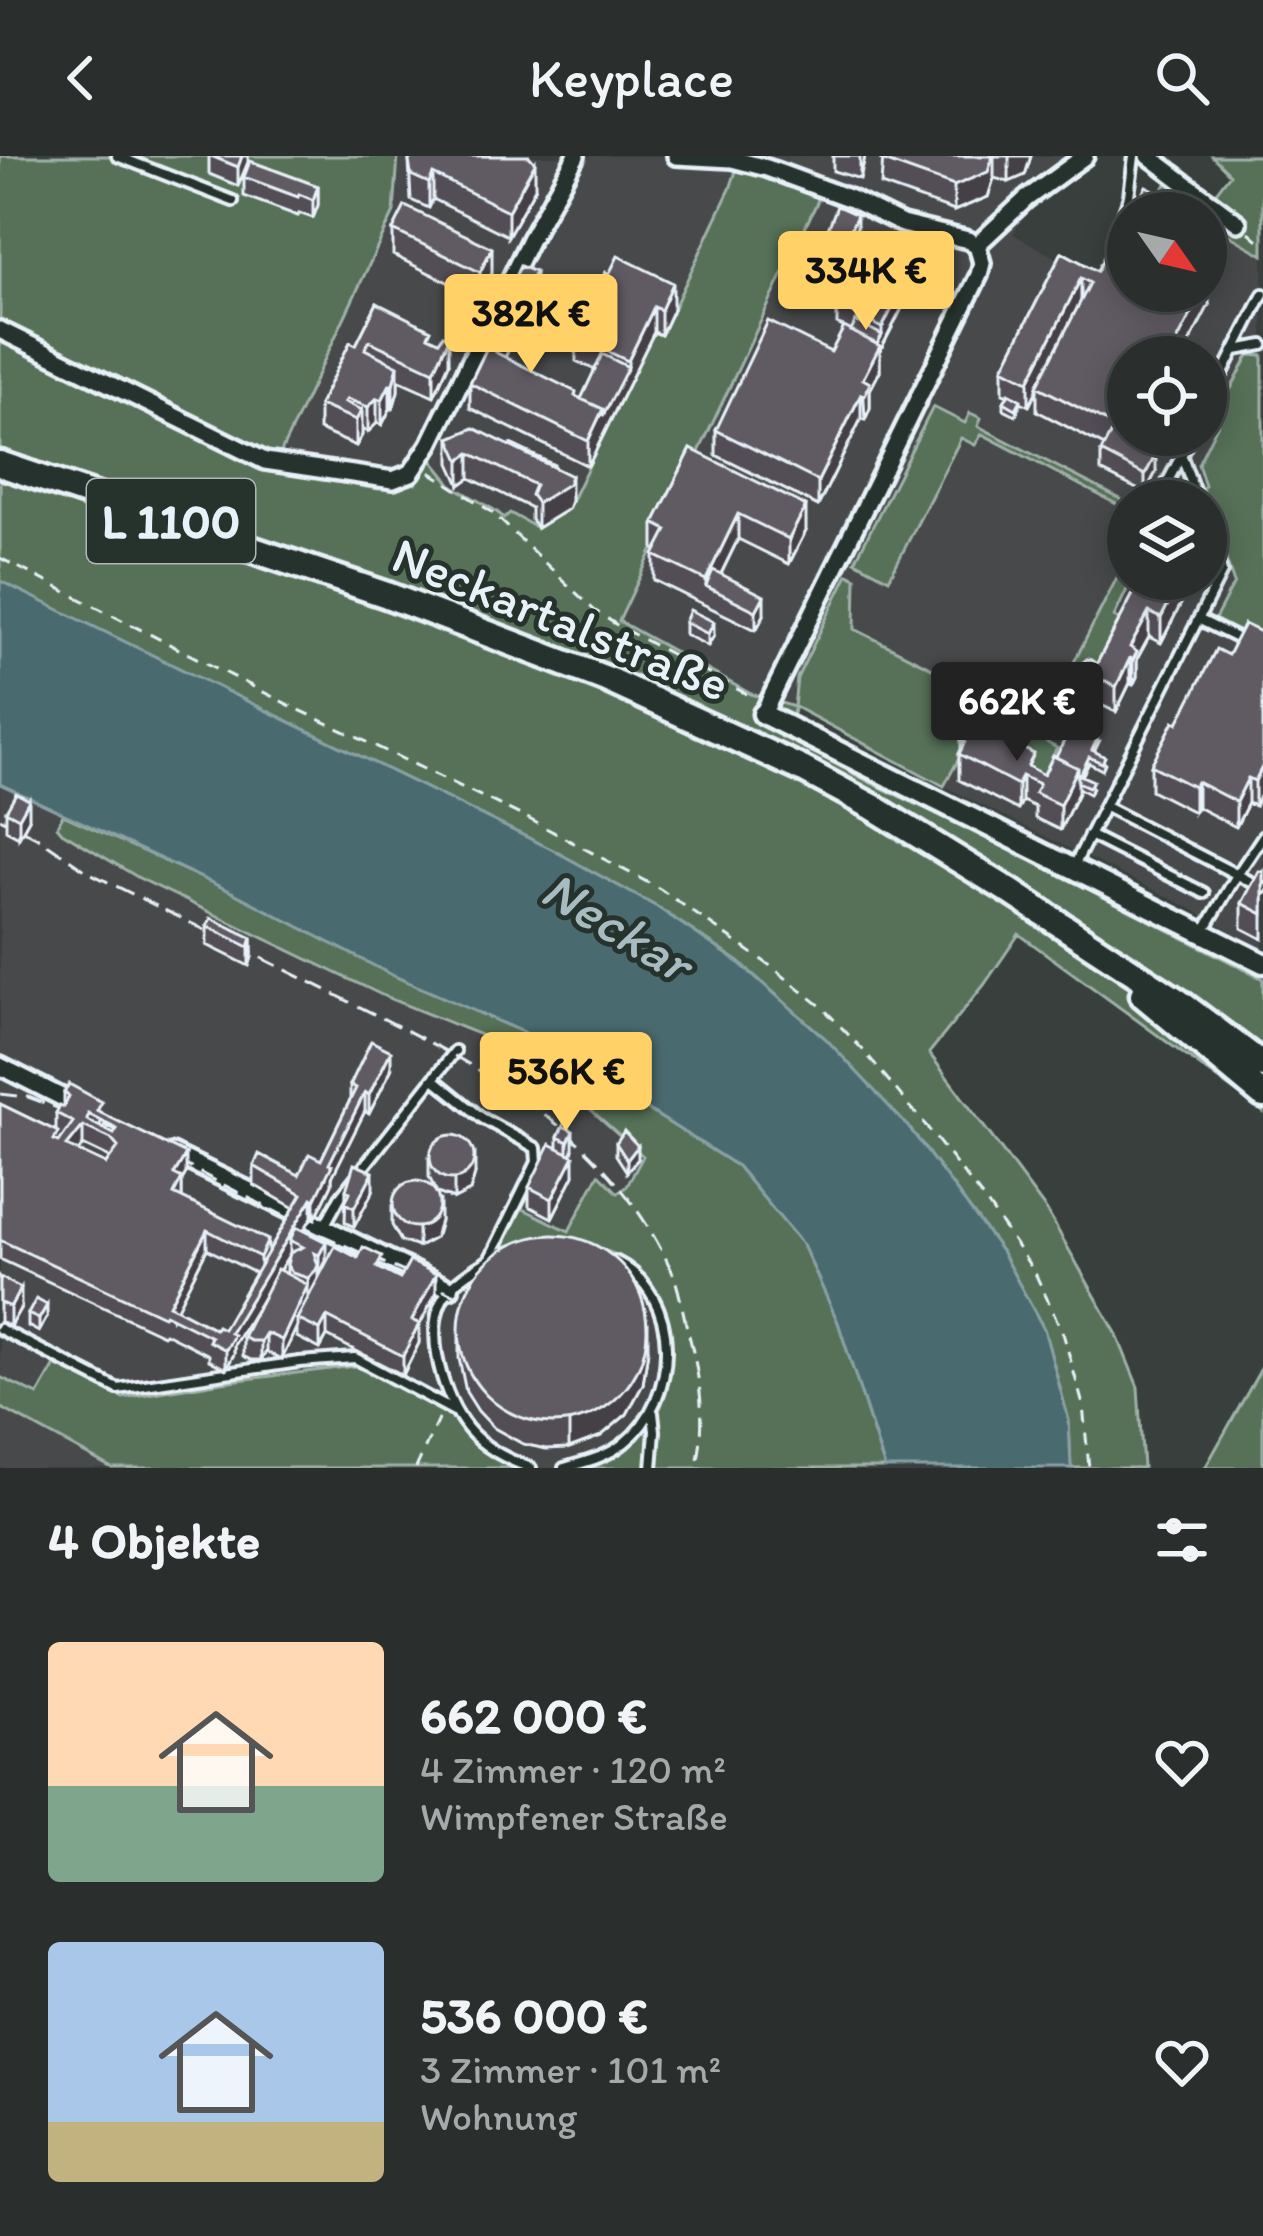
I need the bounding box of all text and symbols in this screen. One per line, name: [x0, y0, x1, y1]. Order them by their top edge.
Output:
icon: back: [48, 45, 114, 111]
icon: search: [1149, 45, 1215, 111]
text: Keyplace: [529, 46, 734, 111]
north arrow: [1107, 192, 1227, 312]
map controls: [1107, 192, 1227, 600]
pin: 334K €: [768, 231, 964, 333]
text: 334K €: [805, 246, 927, 293]
pin: 382K €: [433, 274, 629, 376]
text: 382K €: [471, 289, 591, 336]
button: locate: [1107, 336, 1227, 456]
road number: L 1100: [87, 479, 255, 563]
button: layers: [1107, 480, 1227, 600]
street label: Neckartalstraße: [384, 524, 738, 714]
pin: 662K €: [919, 662, 1115, 764]
text: 662K €: [958, 677, 1076, 724]
water label: Neckar: [530, 856, 708, 999]
pin: 536K €: [468, 1032, 664, 1134]
text: 536K €: [507, 1047, 625, 1094]
icon: filters: [1149, 1507, 1215, 1573]
text: 4 Objekte: [48, 1510, 260, 1571]
text: 662 000 €: [420, 1685, 647, 1746]
icon: home: [144, 1690, 288, 1834]
icon: heart: [1149, 1729, 1215, 1795]
text: 4 Zimmer · 120 m²: [420, 1746, 726, 1793]
text: Wimpfener Straße: [420, 1793, 728, 1840]
text: 536 000 €: [420, 1985, 648, 2046]
icon: home: [144, 1990, 288, 2134]
icon: heart: [1149, 2029, 1215, 2095]
text: 3 Zimmer · 101 m²: [420, 2046, 721, 2093]
text: Wohnung: [420, 2093, 577, 2140]

